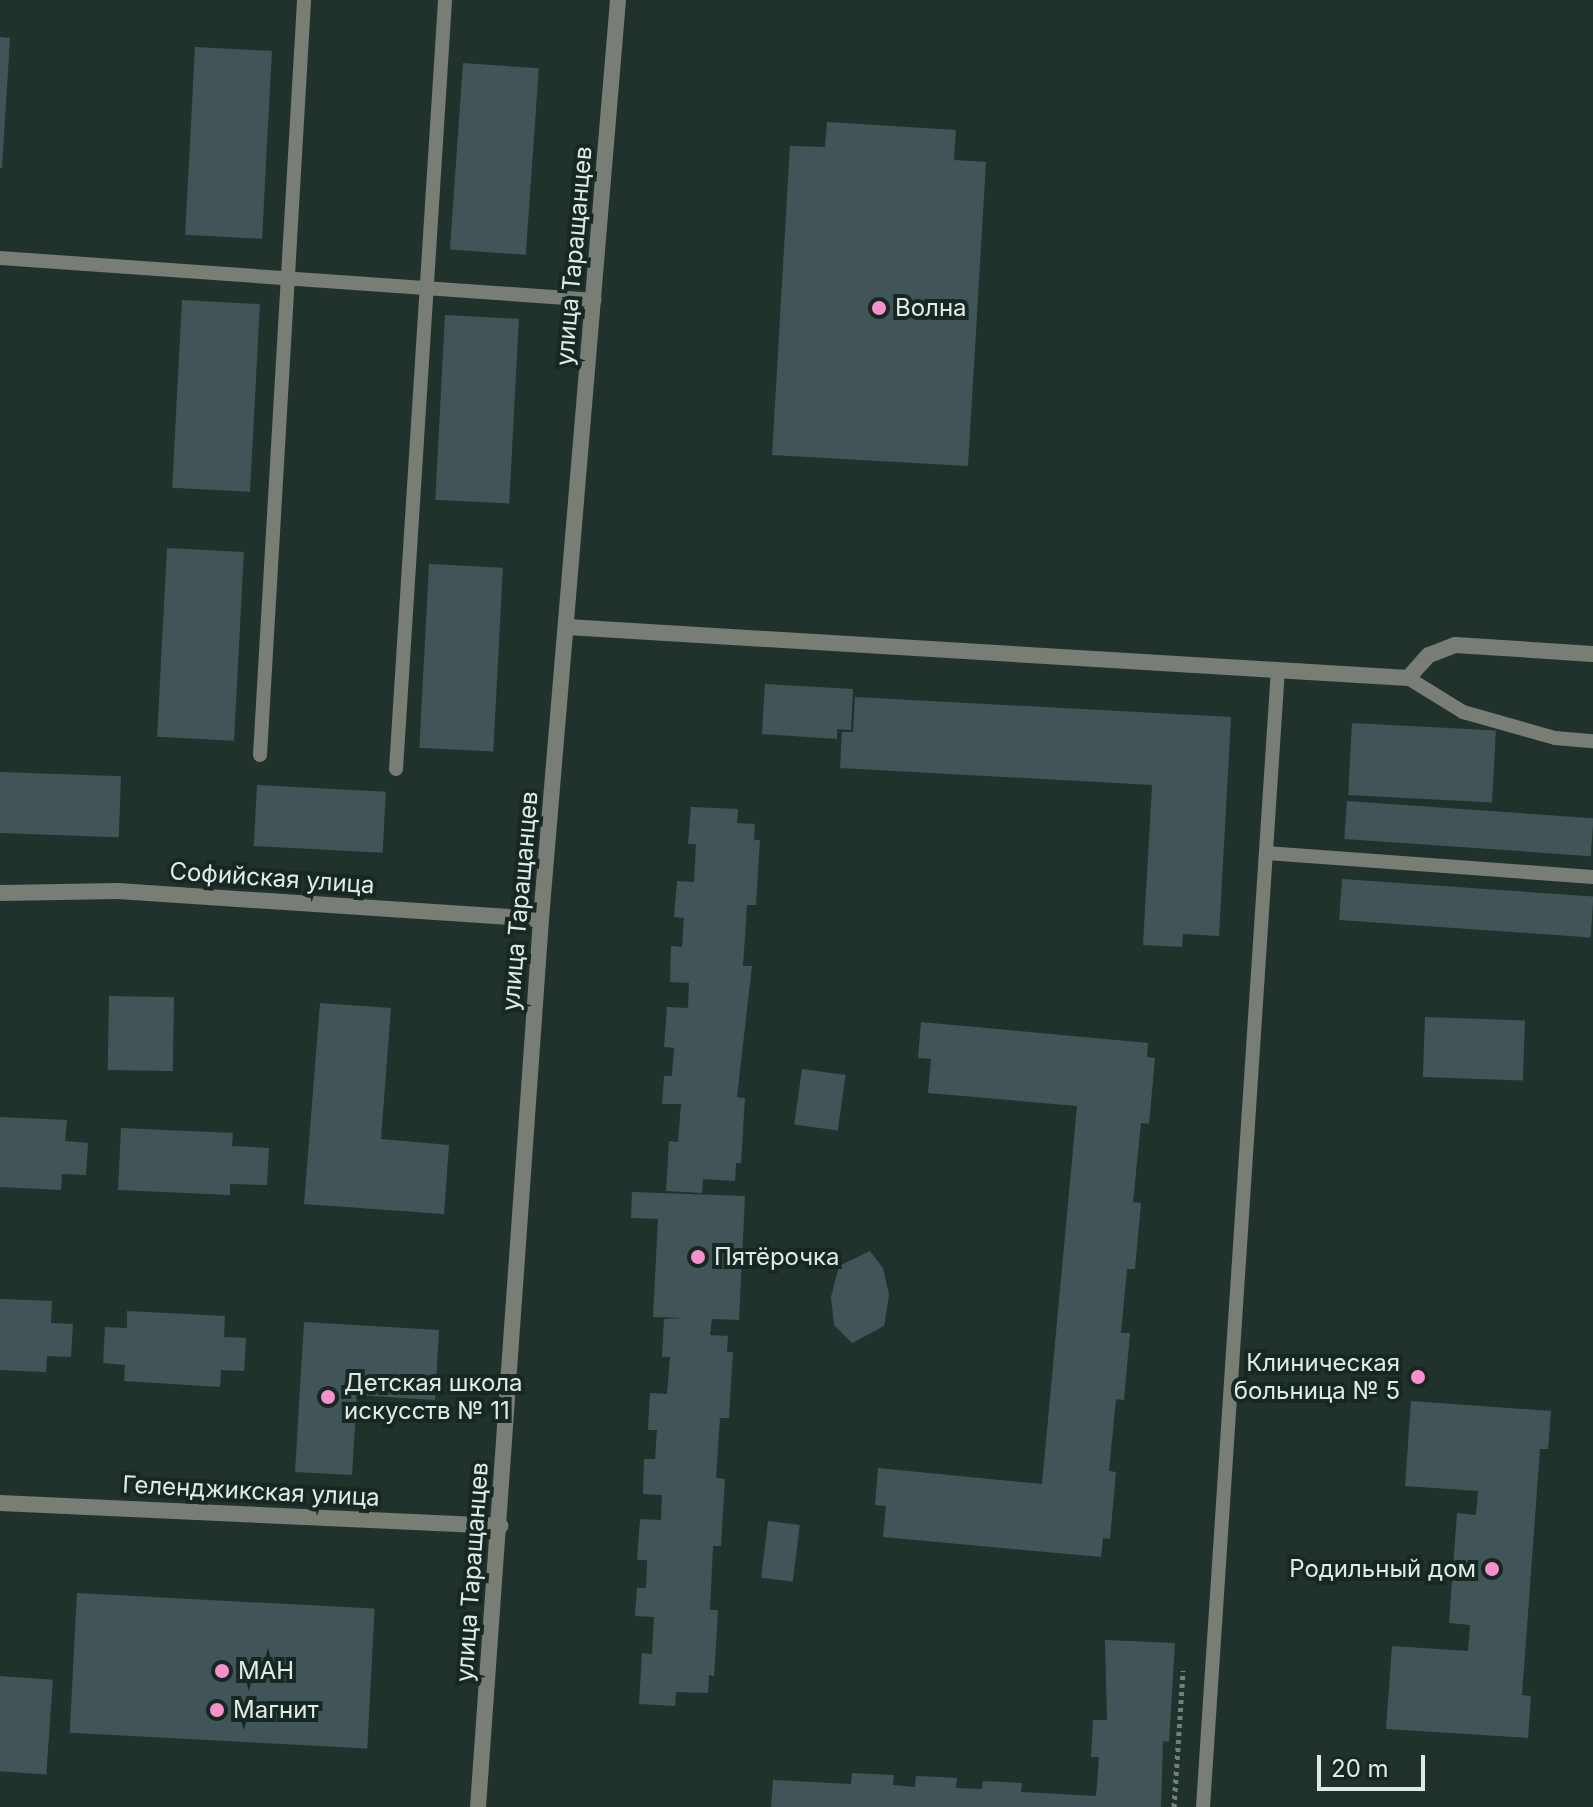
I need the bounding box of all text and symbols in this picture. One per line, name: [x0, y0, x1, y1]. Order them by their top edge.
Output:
street label: улица Таращанцев: [550, 145, 598, 367]
place label: Волна: [895, 294, 967, 322]
marker: Волна: [870, 299, 888, 317]
street label: улица Таращанцев: [496, 790, 544, 1012]
street label: Софийская улица: [169, 856, 375, 900]
place label: Пятёрочка: [714, 1243, 840, 1271]
marker: Пятёрочка: [689, 1248, 707, 1266]
place label: Клиническая больница № 5: [1234, 1349, 1400, 1405]
marker: Клиническая больница № 5: [1407, 1366, 1429, 1388]
place label: Детская школа искусств № 11: [344, 1369, 523, 1425]
marker: Детская школа искусств № 11: [319, 1388, 337, 1406]
street label: улица Таращанцев: [450, 1461, 494, 1683]
street label: Геленджикская улица: [122, 1470, 380, 1512]
place label: Родильный дом: [1289, 1555, 1476, 1583]
marker: Родильный дом: [1483, 1560, 1501, 1578]
place label: МАН: [238, 1657, 294, 1685]
marker: МАН: [213, 1662, 231, 1680]
place label: Магнит: [233, 1696, 319, 1724]
marker: Магнит: [208, 1701, 226, 1719]
scale bar: [1321, 1739, 1429, 1789]
text: 20 m: [1331, 1754, 1389, 1783]

